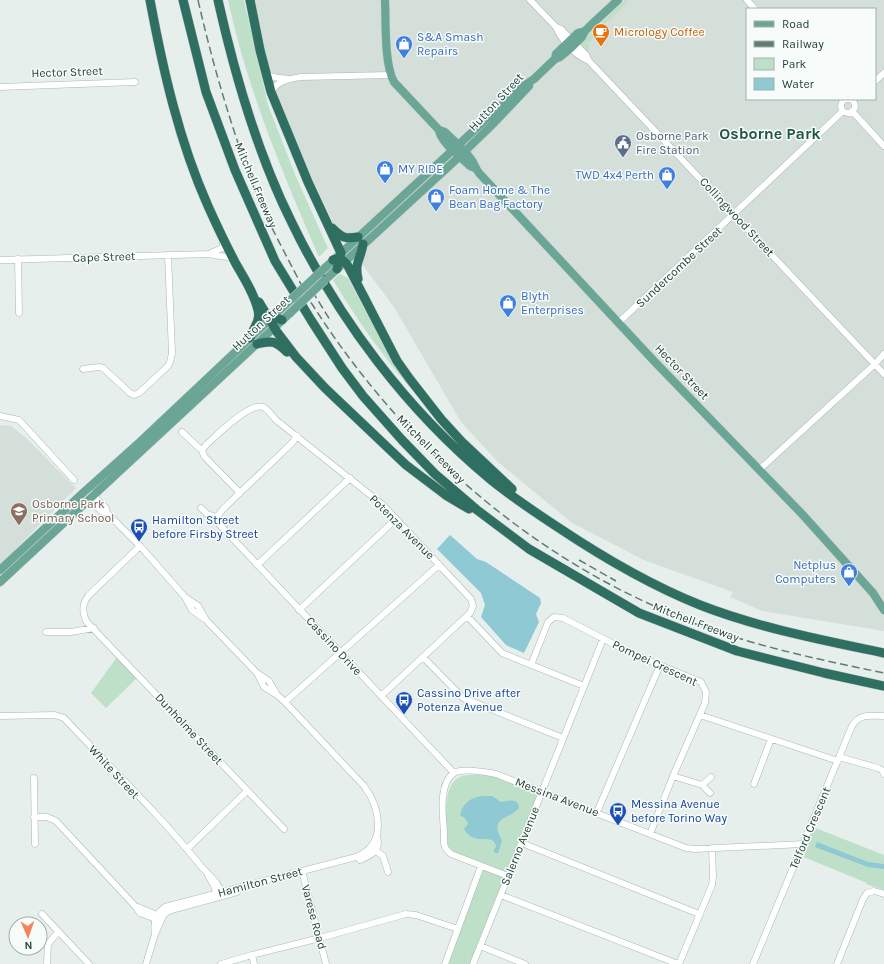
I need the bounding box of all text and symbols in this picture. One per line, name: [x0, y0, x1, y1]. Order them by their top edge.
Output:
legend: [746, 8, 876, 100]
text: Road: [782, 17, 810, 31]
cafe icon: Micrology Coffee: [591, 22, 611, 47]
place label: Micrology Coffee: [614, 25, 705, 39]
place label: S&A Smash Repairs: [417, 30, 484, 58]
shop icon: S&A Smash Repairs: [394, 34, 414, 59]
text: Railway: [782, 37, 824, 51]
text: Park: [782, 57, 807, 71]
street label: Hector Street: [31, 64, 103, 80]
street label: Hutton Street: [466, 70, 527, 134]
text: Water: [782, 77, 815, 91]
district label: Osborne Park: [719, 124, 821, 143]
place label: Osborne Park Fire Station: [636, 129, 709, 157]
public building icon: Osborne Park Fire Station: [613, 133, 633, 158]
street label: Mitchell Freeway: [232, 140, 280, 230]
shop icon: MY RIDE: [375, 159, 395, 184]
place label: MY RIDE: [398, 162, 443, 176]
shop icon: TWD 4x4 Perth: [657, 165, 677, 190]
place label: TWD 4x4 Perth: [575, 168, 654, 182]
street label: Collingwood Street: [697, 175, 778, 260]
place label: Foam Home & The Bean Bag Factory: [449, 183, 550, 211]
shop icon: Foam Home & The Bean Bag Factory: [426, 187, 446, 212]
street label: Sundercombe Street: [633, 223, 725, 310]
street label: Cape Street: [72, 249, 136, 265]
place label: Blyth Enterprises: [521, 289, 584, 317]
street label: Hutton Street: [229, 292, 293, 353]
shop icon: Blyth Enterprises: [498, 293, 518, 318]
street label: Hector Street: [652, 341, 712, 403]
street label: Mitchell Freeway: [394, 412, 469, 487]
street label: Potenza Avenue: [367, 492, 437, 562]
place label: Osborne Park Primary School: [32, 497, 114, 525]
school or university icon: Osborne Park Primary School: [9, 501, 29, 526]
place label: Hamilton Street before Firsby Street: [152, 513, 259, 541]
bus stop icon: Hamilton Street before Firsby Street: [129, 517, 149, 542]
place label: Netplus Computers: [775, 558, 836, 586]
shop icon: Netplus Computers: [839, 562, 859, 587]
street label: Mitchell Freeway: [651, 599, 741, 645]
street label: Cassino Drive: [303, 614, 365, 678]
street label: Pompei Crescent: [610, 637, 700, 689]
place label: Cassino Drive after Potenza Avenue: [417, 686, 521, 714]
street label: Dunholme Street: [152, 690, 226, 768]
bus stop icon: Cassino Drive after Potenza Avenue: [394, 690, 414, 715]
street label: White Street: [86, 742, 143, 802]
street label: Messina Avenue: [513, 775, 601, 819]
street label: Telford Crescent: [786, 784, 834, 871]
place label: Messina Avenue before Torino Way: [631, 797, 727, 825]
bus stop icon: Messina Avenue before Torino Way: [608, 801, 628, 826]
street label: Salerno Avenue: [498, 804, 542, 888]
street label: Hamilton Street: [216, 864, 304, 900]
street label: Varese Road: [299, 883, 329, 951]
north arrow: [8, 916, 48, 956]
text: N: [24, 939, 33, 952]

